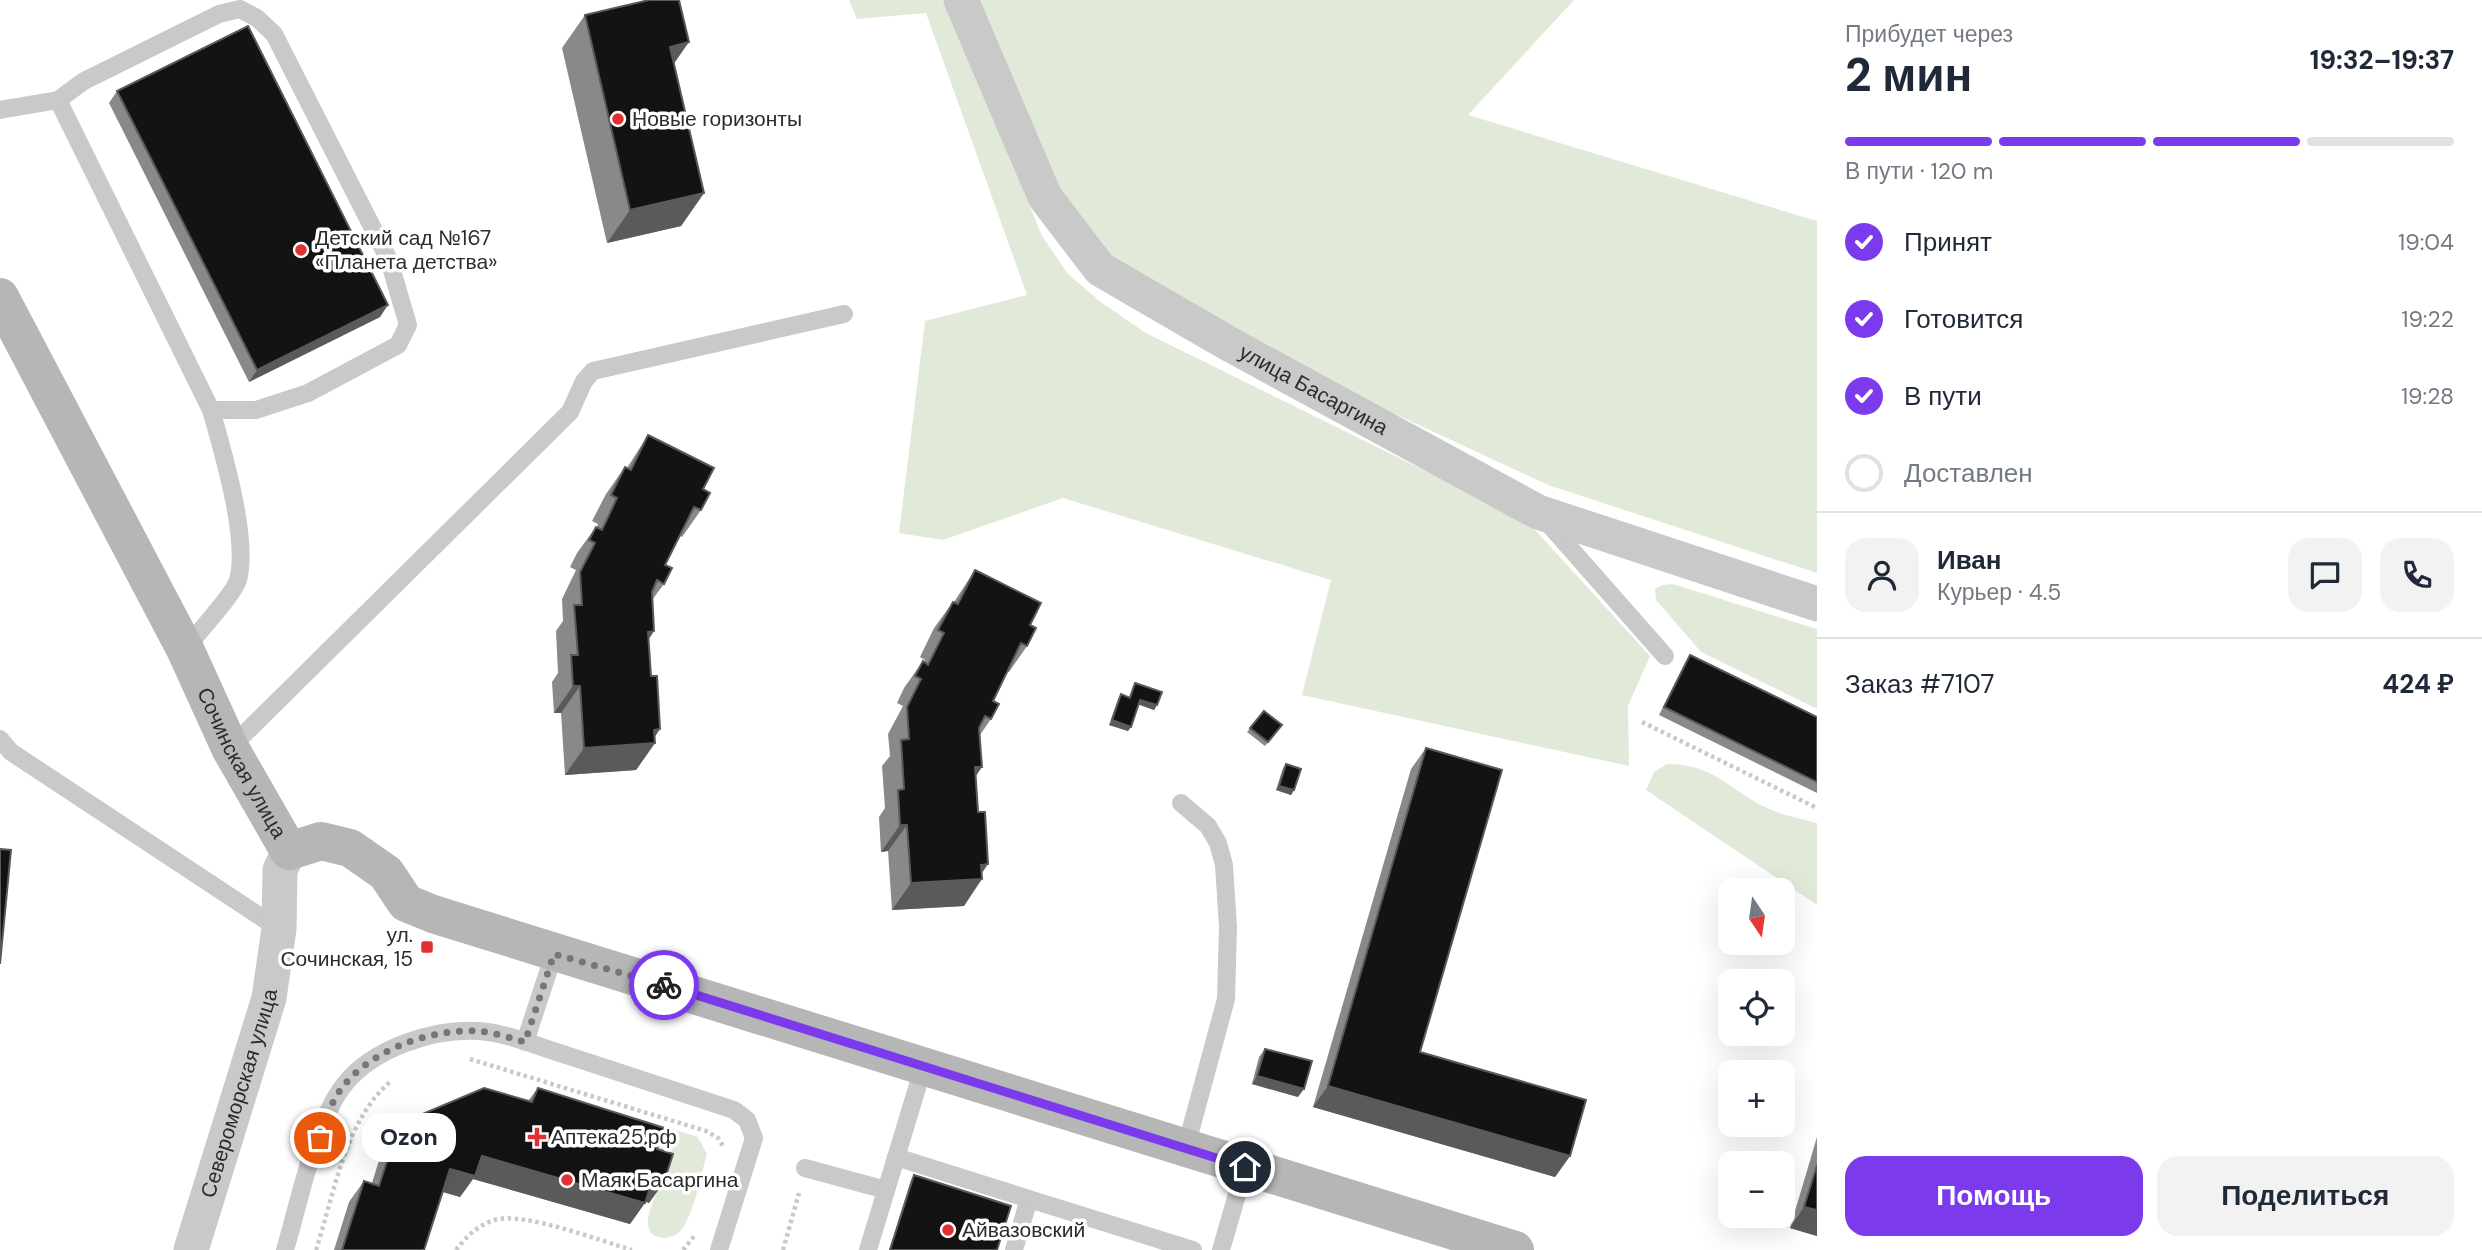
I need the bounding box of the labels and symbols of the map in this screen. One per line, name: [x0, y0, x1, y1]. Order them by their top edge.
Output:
place label: Новые горизонты: [632, 105, 802, 133]
marker: Новые горизонты: [610, 111, 626, 127]
place label: Детский сад №167 «Планета детства»: [315, 224, 498, 276]
marker: Детский сад №167 «Планета детства»: [293, 242, 309, 258]
street label: улица Басаргина: [1234, 338, 1393, 442]
street label: Сочинская улица: [190, 683, 293, 844]
north arrow: [1718, 878, 1796, 956]
place label: ул. Сочинская, 15: [280, 921, 413, 973]
marker: ул. Сочинская, 15: [419, 939, 435, 955]
courier: [629, 950, 699, 1020]
street label: Североморская улица: [194, 987, 284, 1201]
pin: [290, 1108, 350, 1168]
callout: Ozon: [362, 1114, 457, 1162]
place label: Аптека25.рф: [551, 1123, 677, 1151]
marker: Аптека25.рф: [529, 1129, 545, 1145]
pin: [1215, 1137, 1275, 1197]
place label: Маяк Басаргина: [581, 1166, 739, 1194]
marker: Маяк Басаргина: [559, 1172, 575, 1188]
place label: Айвазовский: [962, 1216, 1085, 1244]
marker: Айвазовский: [940, 1222, 956, 1238]

